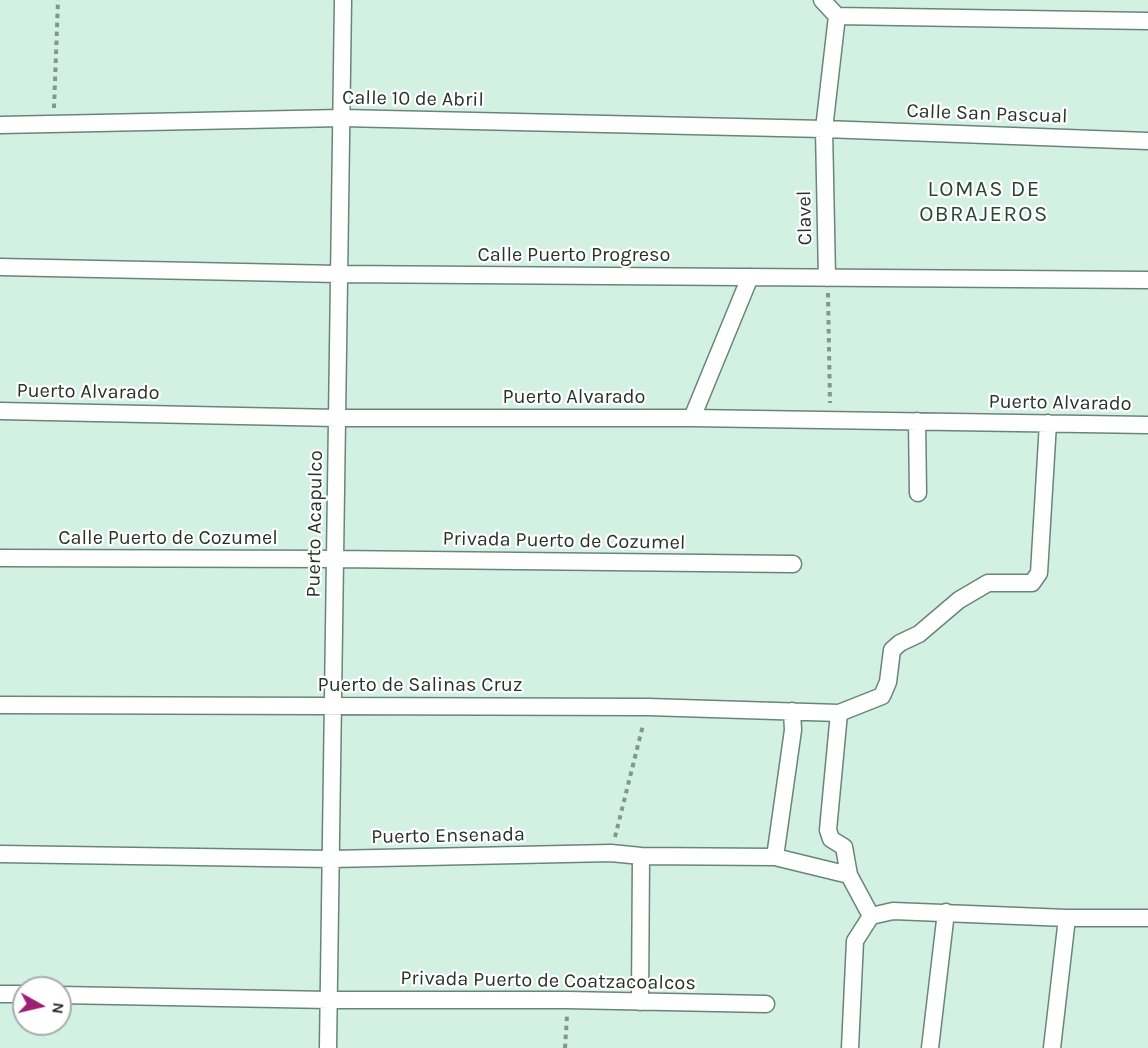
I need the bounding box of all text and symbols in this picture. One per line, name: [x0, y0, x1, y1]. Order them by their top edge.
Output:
street label: Calle 10 de Abril: [342, 86, 484, 112]
street label: Calle San Pascual: [906, 99, 1068, 129]
district label: LOMAS DE OBRAJEROS: [919, 177, 1049, 228]
street label: Clavel: [793, 190, 817, 246]
street label: Calle Puerto Progreso: [478, 243, 670, 267]
street label: Puerto Alvarado: [16, 379, 160, 405]
street label: Puerto Alvarado: [502, 385, 646, 409]
street label: Puerto Alvarado: [988, 390, 1132, 416]
street label: Puerto Acapulco: [302, 450, 328, 598]
street label: Calle Puerto de Cozumel: [58, 526, 278, 550]
street label: Privada Puerto de Cozumel: [442, 527, 686, 555]
street label: Puerto de Salinas Cruz: [318, 673, 522, 697]
street label: Puerto Ensenada: [371, 823, 525, 849]
street label: Privada Puerto de Coatzacoalcos: [400, 966, 696, 996]
north arrow: [12, 976, 72, 1036]
text: N: [48, 1001, 69, 1015]

